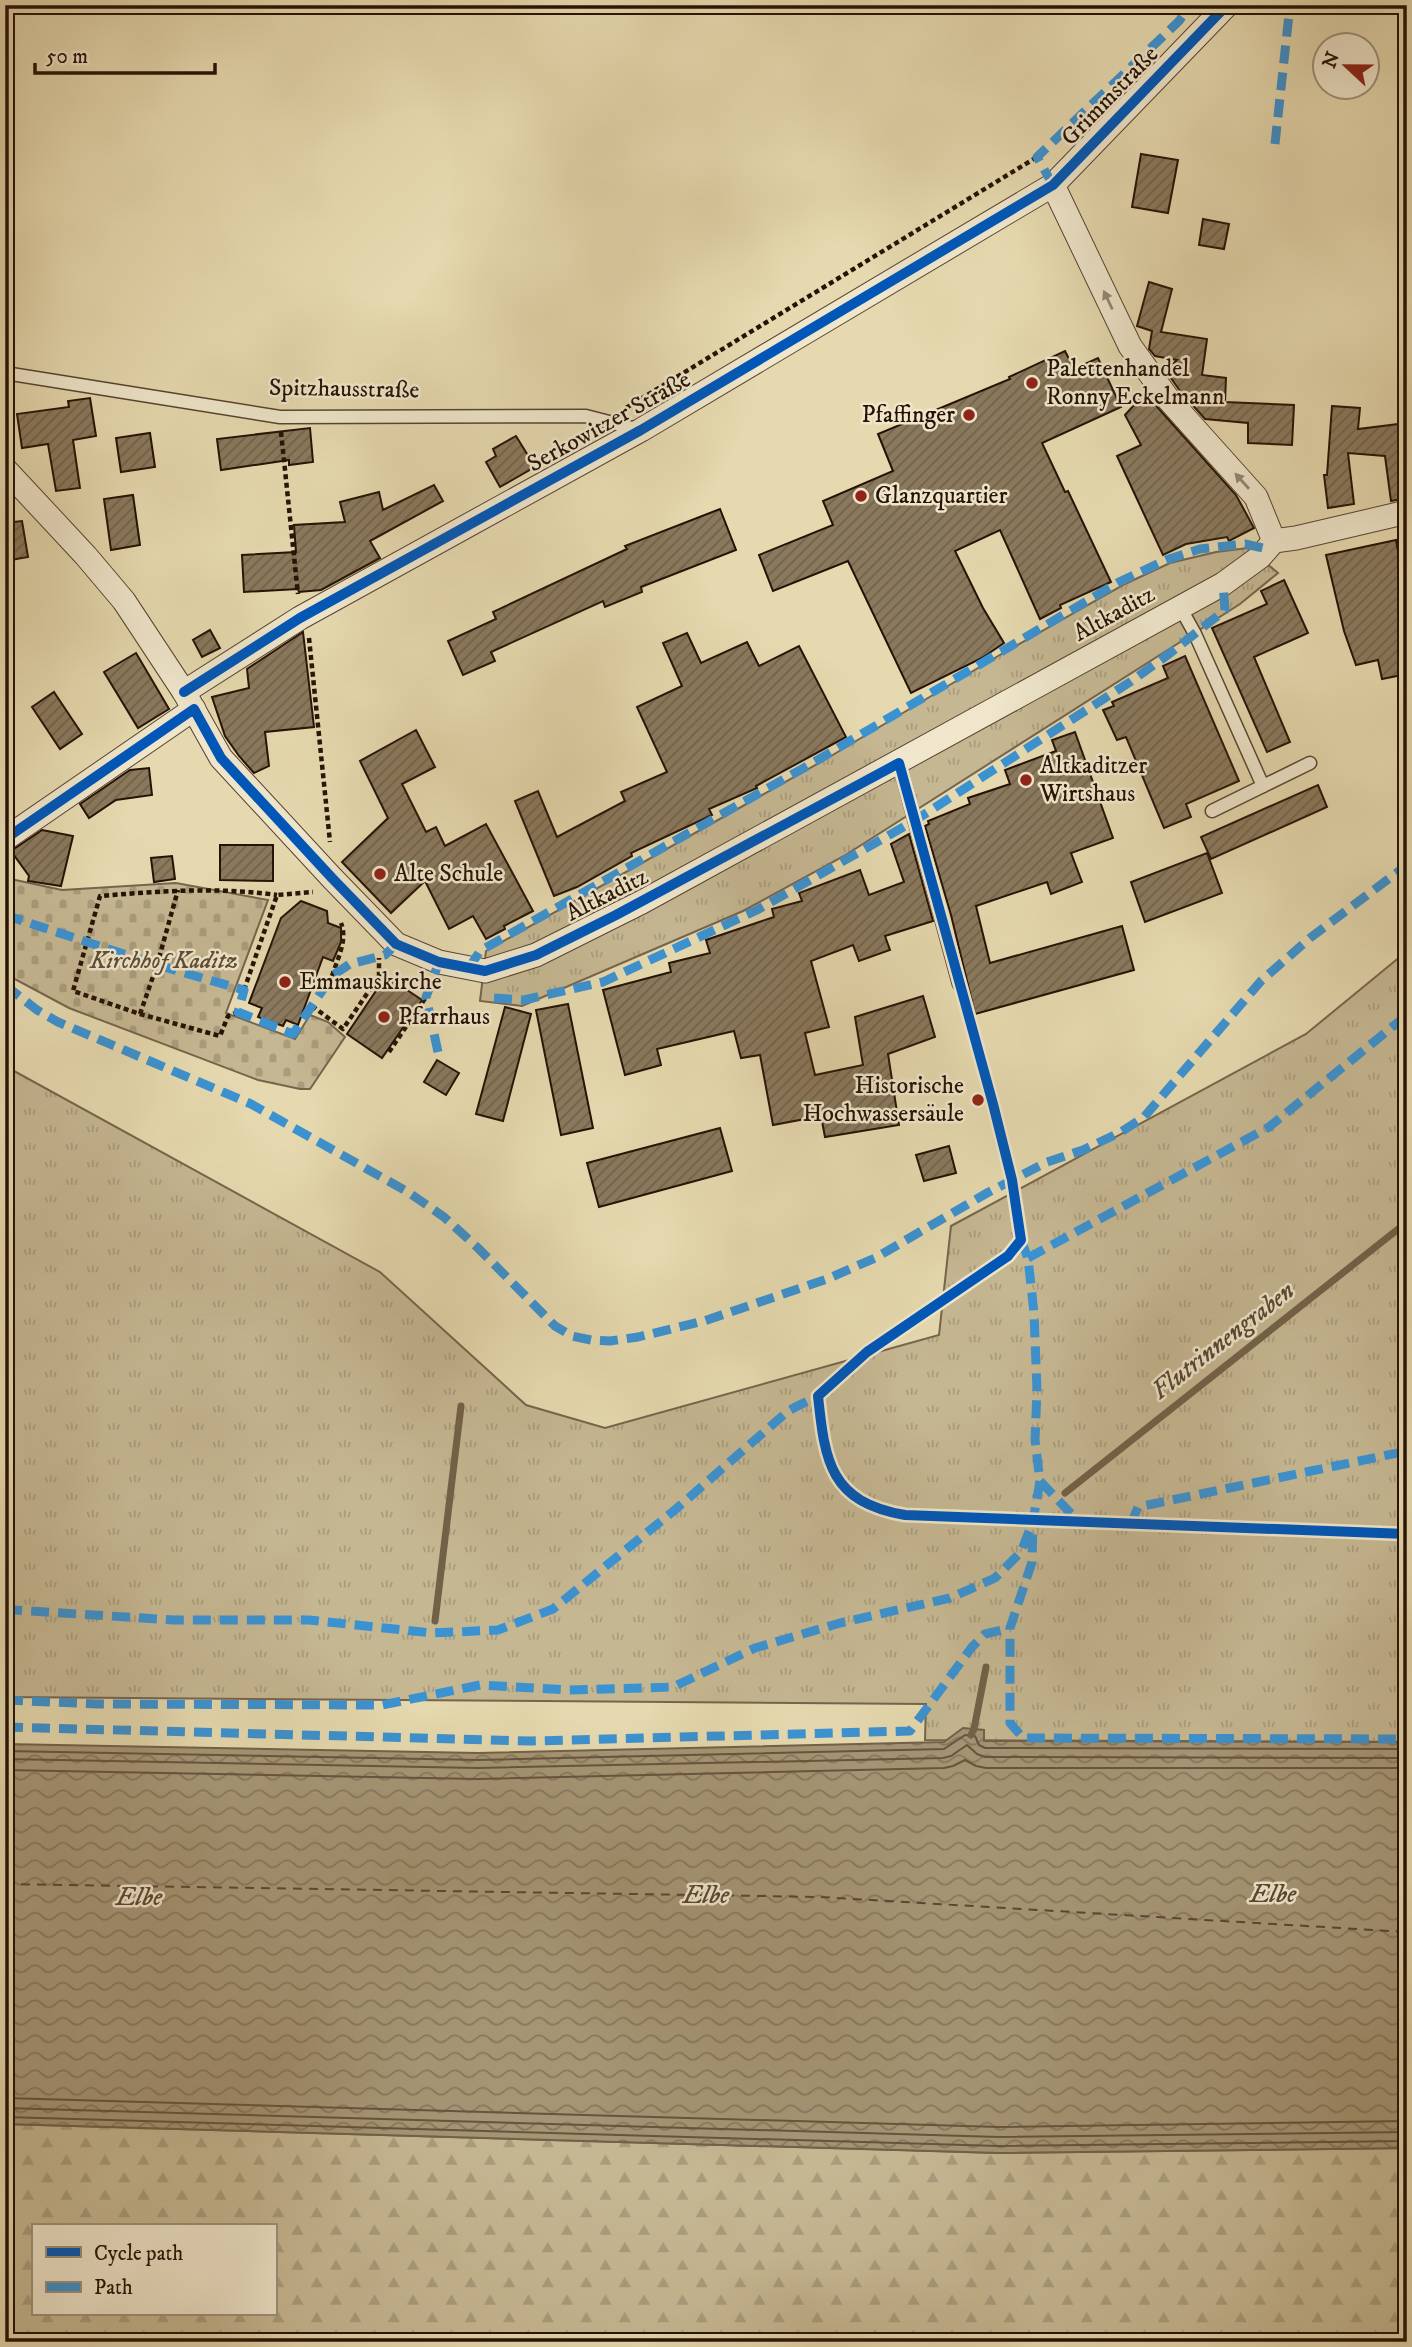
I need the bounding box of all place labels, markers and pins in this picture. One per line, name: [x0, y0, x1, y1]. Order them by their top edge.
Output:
place label: Palettenhandel Ronny Eckelmann: [1046, 354, 1225, 412]
marker: Palettenhandel Ronny Eckelmann: [1024, 375, 1040, 391]
place label: Pfaffinger: [861, 400, 955, 430]
marker: Pfaffinger: [961, 407, 977, 423]
place label: Glanzquartier: [875, 481, 1008, 511]
marker: Glanzquartier: [853, 488, 869, 504]
place label: Altkaditzer Wirtshaus: [1039, 751, 1147, 809]
marker: Altkaditzer Wirtshaus: [1018, 772, 1034, 788]
place label: Alte Schule: [394, 859, 503, 889]
marker: Alte Schule: [372, 866, 388, 882]
place label: Emmauskirche: [299, 967, 442, 997]
marker: Emmauskirche: [277, 974, 293, 990]
place label: Pfarrhaus: [398, 1002, 490, 1032]
marker: Pfarrhaus: [376, 1009, 392, 1025]
place label: Historische Hochwassersäule: [803, 1071, 964, 1129]
marker: Historische Hochwassersäule: [970, 1092, 986, 1108]

